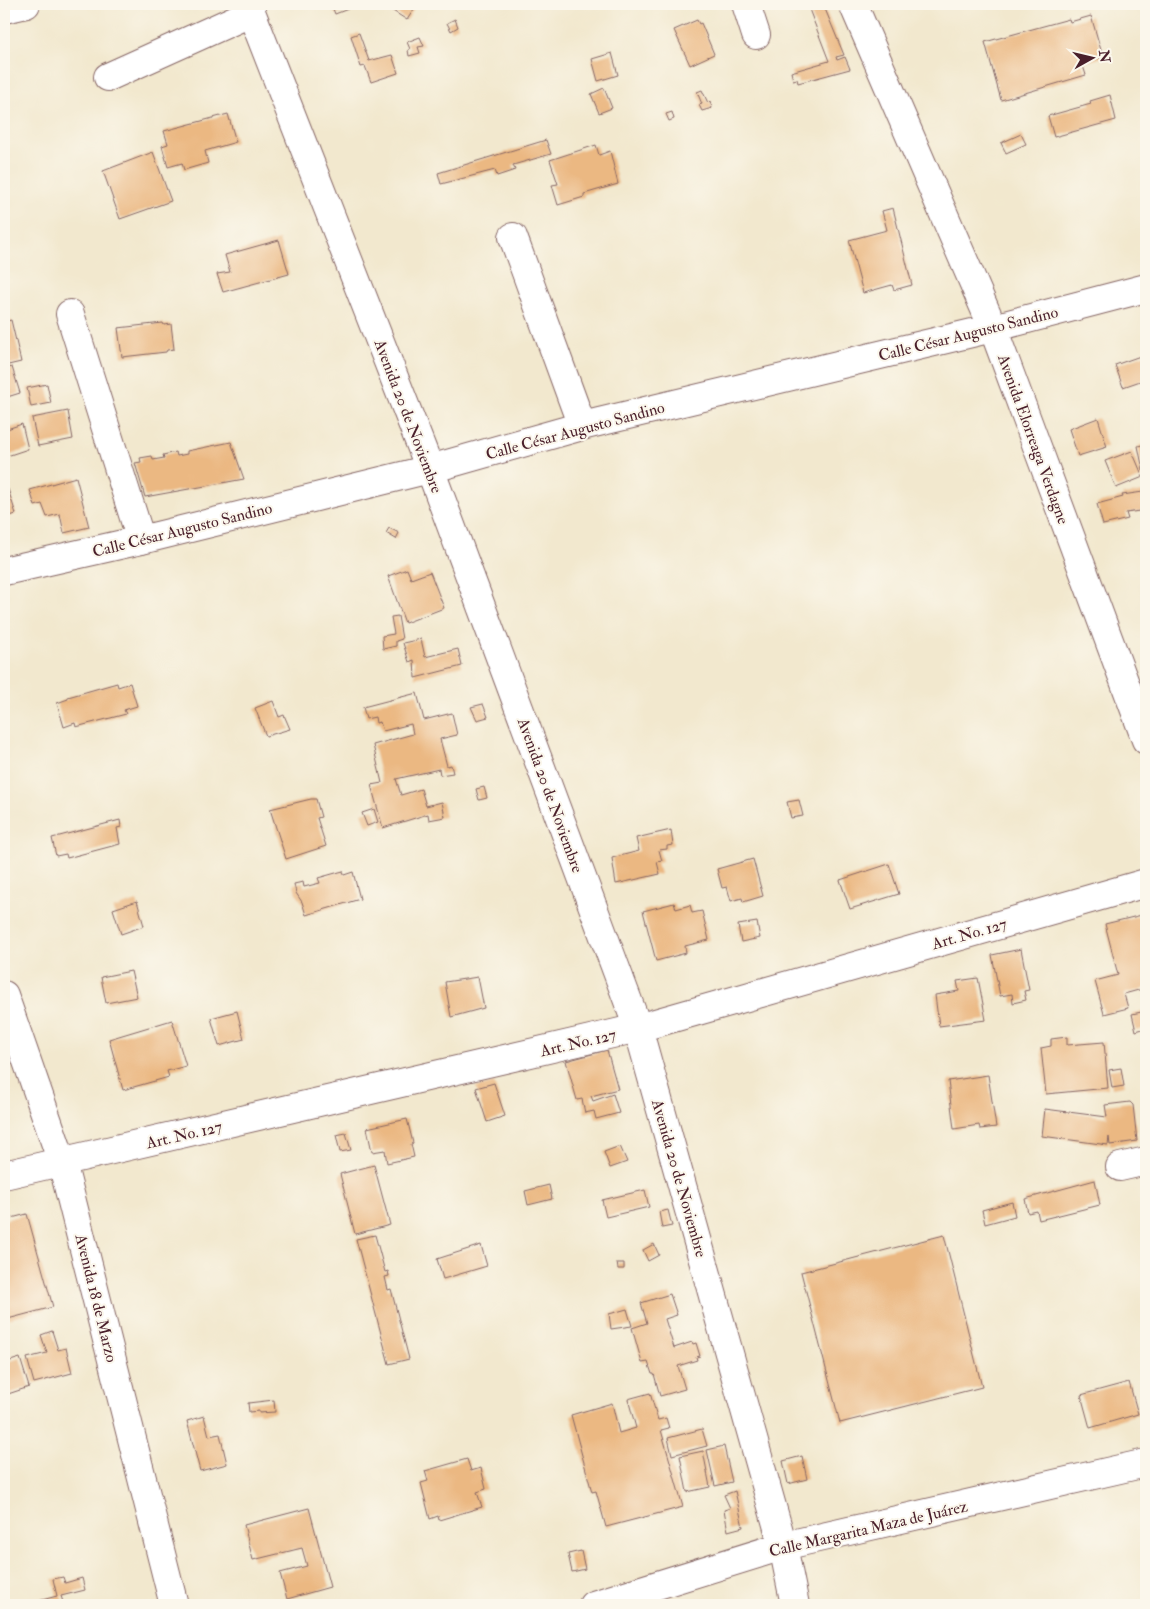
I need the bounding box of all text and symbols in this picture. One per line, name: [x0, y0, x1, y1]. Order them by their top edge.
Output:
north arrow: [1068, 32, 1118, 82]
text: N: [1095, 48, 1114, 64]
street label: Calle César Augusto Sandino: [876, 302, 1060, 366]
street label: Avenida 20 de Noviembre: [369, 336, 447, 496]
street label: Avenida Elorreaga Verdagne: [993, 351, 1073, 527]
street label: Calle César Augusto Sandino: [484, 397, 667, 464]
street label: Calle César Augusto Sandino: [90, 498, 274, 562]
street label: Avenida 20 de Noviembre: [512, 714, 587, 876]
street label: Art. No. 127: [929, 914, 1010, 954]
street label: Art. No. 127: [537, 1024, 619, 1062]
street label: Avenida 20 de Noviembre: [647, 1096, 711, 1260]
street label: Art. No. 127: [143, 1116, 225, 1154]
street label: Avenida 18 de Marzo: [70, 1231, 122, 1365]
street label: Calle Margarita Maza de Juárez: [767, 1496, 970, 1563]

